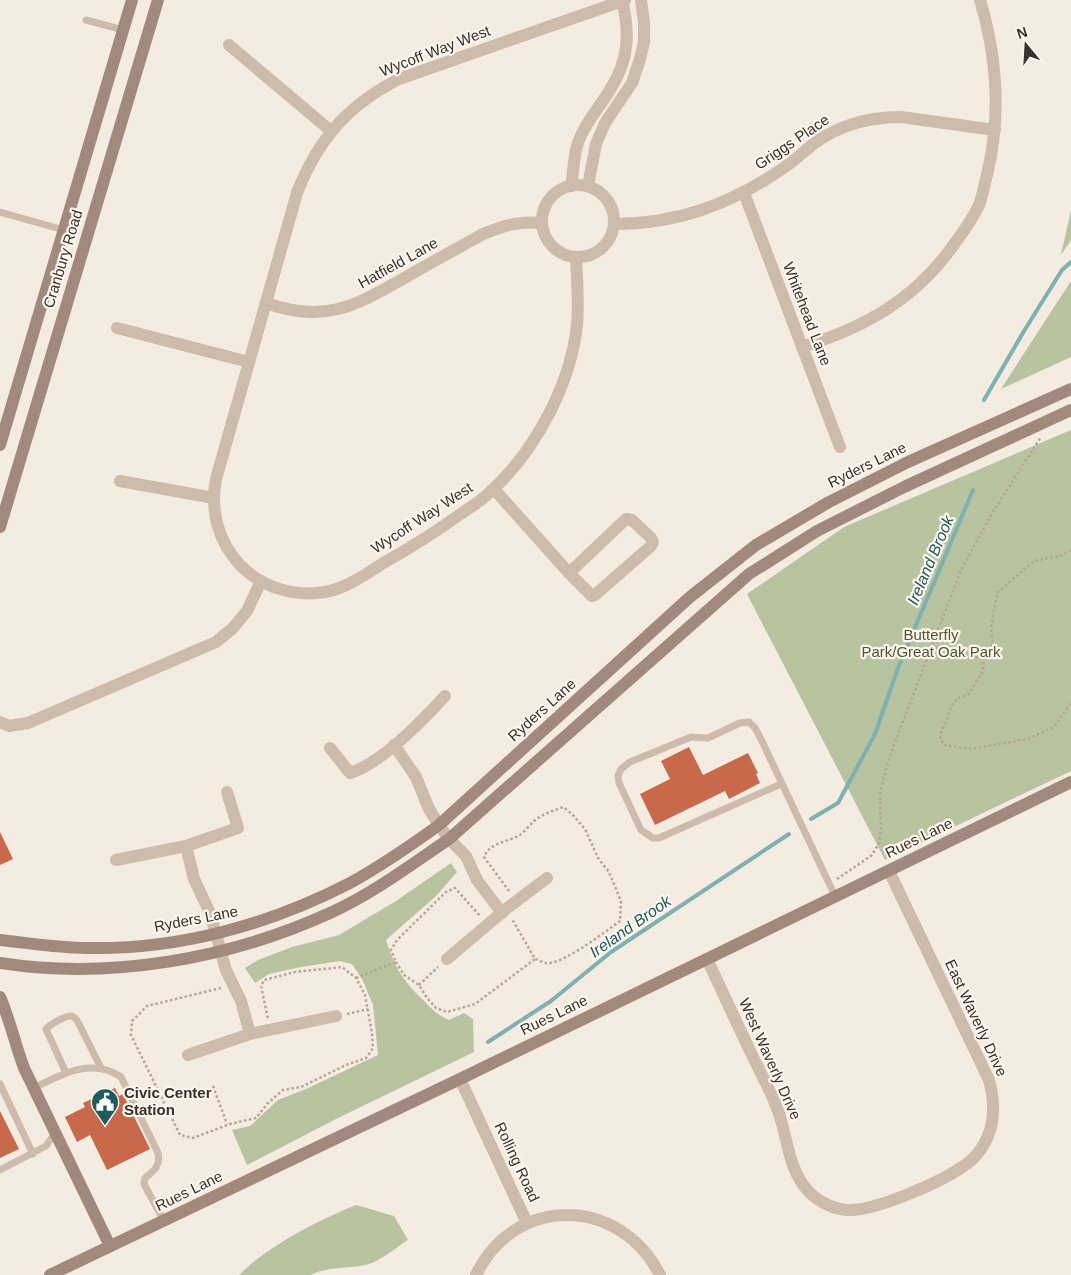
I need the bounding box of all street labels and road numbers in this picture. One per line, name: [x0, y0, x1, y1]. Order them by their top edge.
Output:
street label: Wycoff Way West: [377, 21, 493, 79]
street label: Griggs Place: [751, 111, 832, 173]
street label: Cranbury Road: [40, 208, 86, 310]
street label: Hatfield Lane: [355, 234, 441, 291]
street label: Whitehead Lane: [780, 260, 835, 368]
street label: Ryders Lane: [825, 438, 909, 491]
street label: Wycoff Way West: [368, 478, 476, 557]
street label: Ryders Lane: [504, 675, 579, 744]
street label: Rues Lane: [882, 814, 955, 861]
street label: Ryders Lane: [153, 902, 239, 935]
street label: East Waverly Drive: [942, 957, 1011, 1079]
street label: Rues Lane: [517, 991, 590, 1038]
street label: West Waverly Drive: [736, 996, 805, 1122]
street label: Rolling Road: [492, 1119, 543, 1204]
street label: Rues Lane: [152, 1167, 225, 1214]

